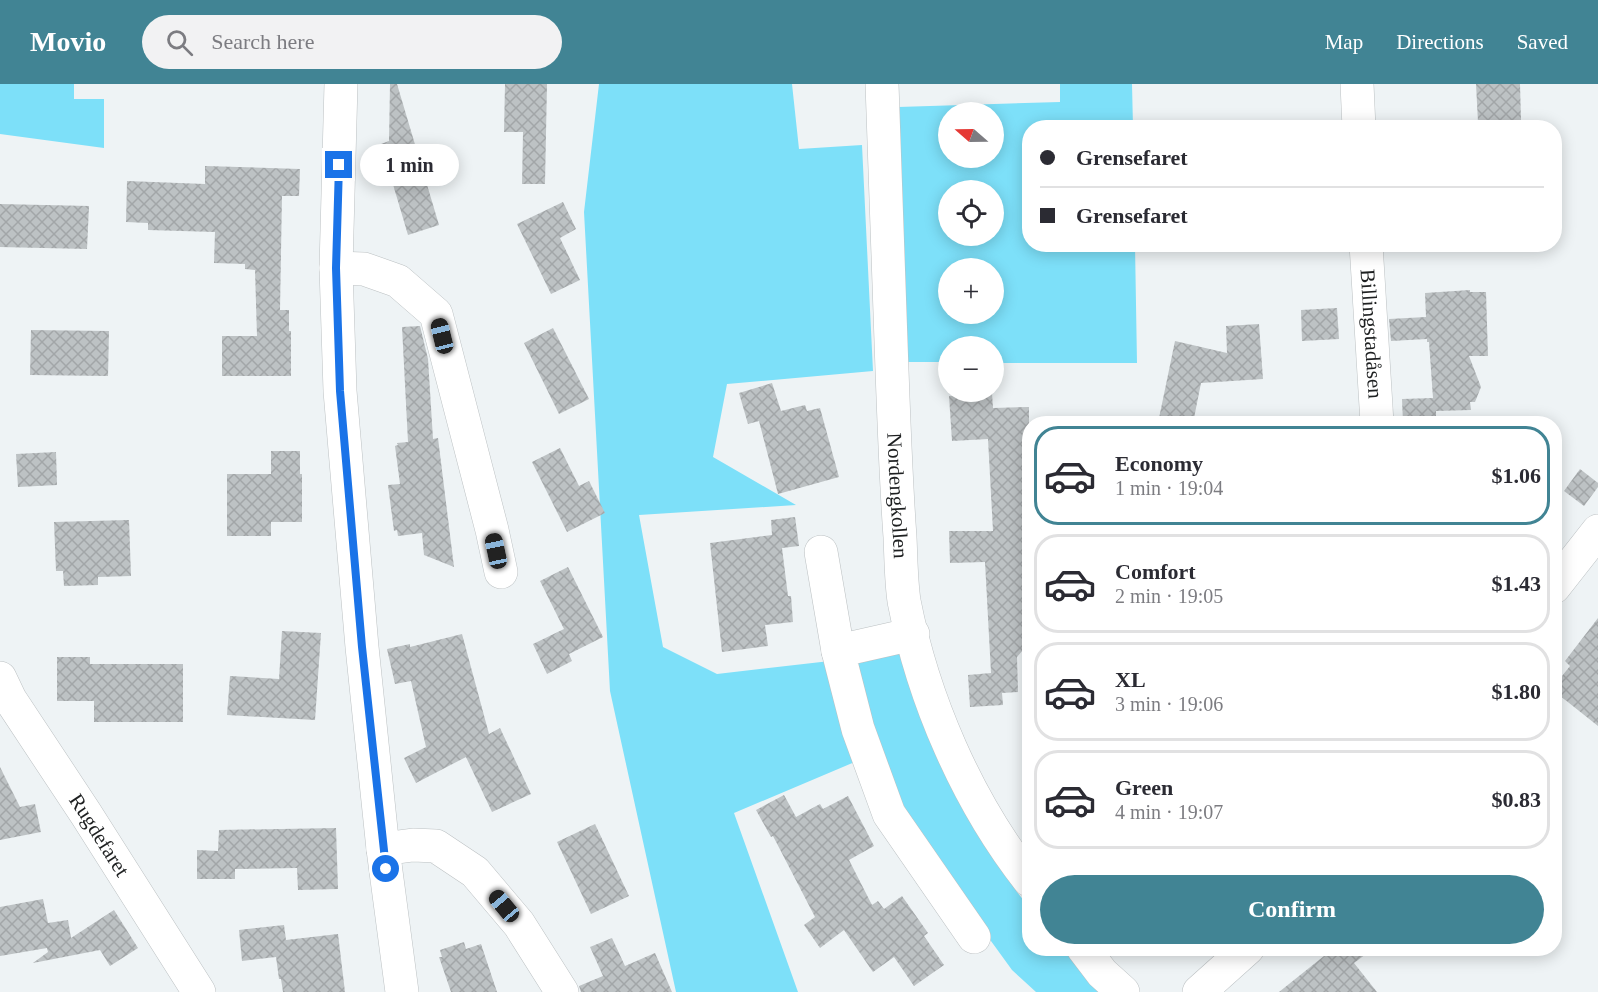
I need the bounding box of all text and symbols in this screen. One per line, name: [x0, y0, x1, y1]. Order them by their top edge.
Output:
search box: [142, 15, 562, 69]
text: Movio: [30, 26, 106, 57]
icon: search: [163, 26, 196, 59]
text: Search here: [211, 29, 314, 54]
text: Map: [1325, 30, 1363, 54]
text: Directions: [1396, 30, 1484, 54]
text: Saved: [1517, 30, 1568, 54]
north arrow: [938, 102, 1004, 168]
map controls: [938, 102, 1004, 402]
callout: 1 min: [360, 144, 459, 186]
text: Grensefaret: [1076, 145, 1188, 170]
route end: [325, 151, 352, 178]
text: 1 min: [385, 154, 434, 176]
button: locate: [938, 180, 1004, 246]
text: Grensefaret: [1076, 203, 1188, 228]
button: +: [938, 258, 1004, 324]
street label: Billingstadåsen: [1356, 268, 1388, 400]
car: [429, 316, 455, 356]
button: −: [938, 336, 1004, 402]
street label: Nordengkollen: [882, 432, 913, 559]
icon: car: [1043, 449, 1097, 503]
text: Economy: [1115, 451, 1203, 476]
text: $1.06: [1492, 463, 1541, 488]
text: 1 min · 19:04: [1115, 477, 1223, 499]
car: [483, 532, 509, 570]
icon: car: [1043, 557, 1097, 611]
text: Comfort: [1115, 559, 1196, 584]
text: $1.43: [1492, 571, 1541, 596]
text: 2 min · 19:05: [1115, 585, 1223, 607]
icon: car: [1043, 665, 1097, 719]
text: XL: [1115, 667, 1146, 692]
text: $1.80: [1492, 679, 1541, 704]
text: 3 min · 19:06: [1115, 693, 1223, 715]
icon: car: [1043, 773, 1097, 827]
text: Green: [1115, 775, 1173, 800]
text: $0.83: [1492, 787, 1541, 812]
street label: Rugdefaret: [64, 789, 135, 881]
text: 4 min · 19:07: [1115, 801, 1223, 823]
route start: [372, 855, 399, 882]
button: Confirm: [1040, 875, 1544, 944]
car: [486, 886, 522, 926]

